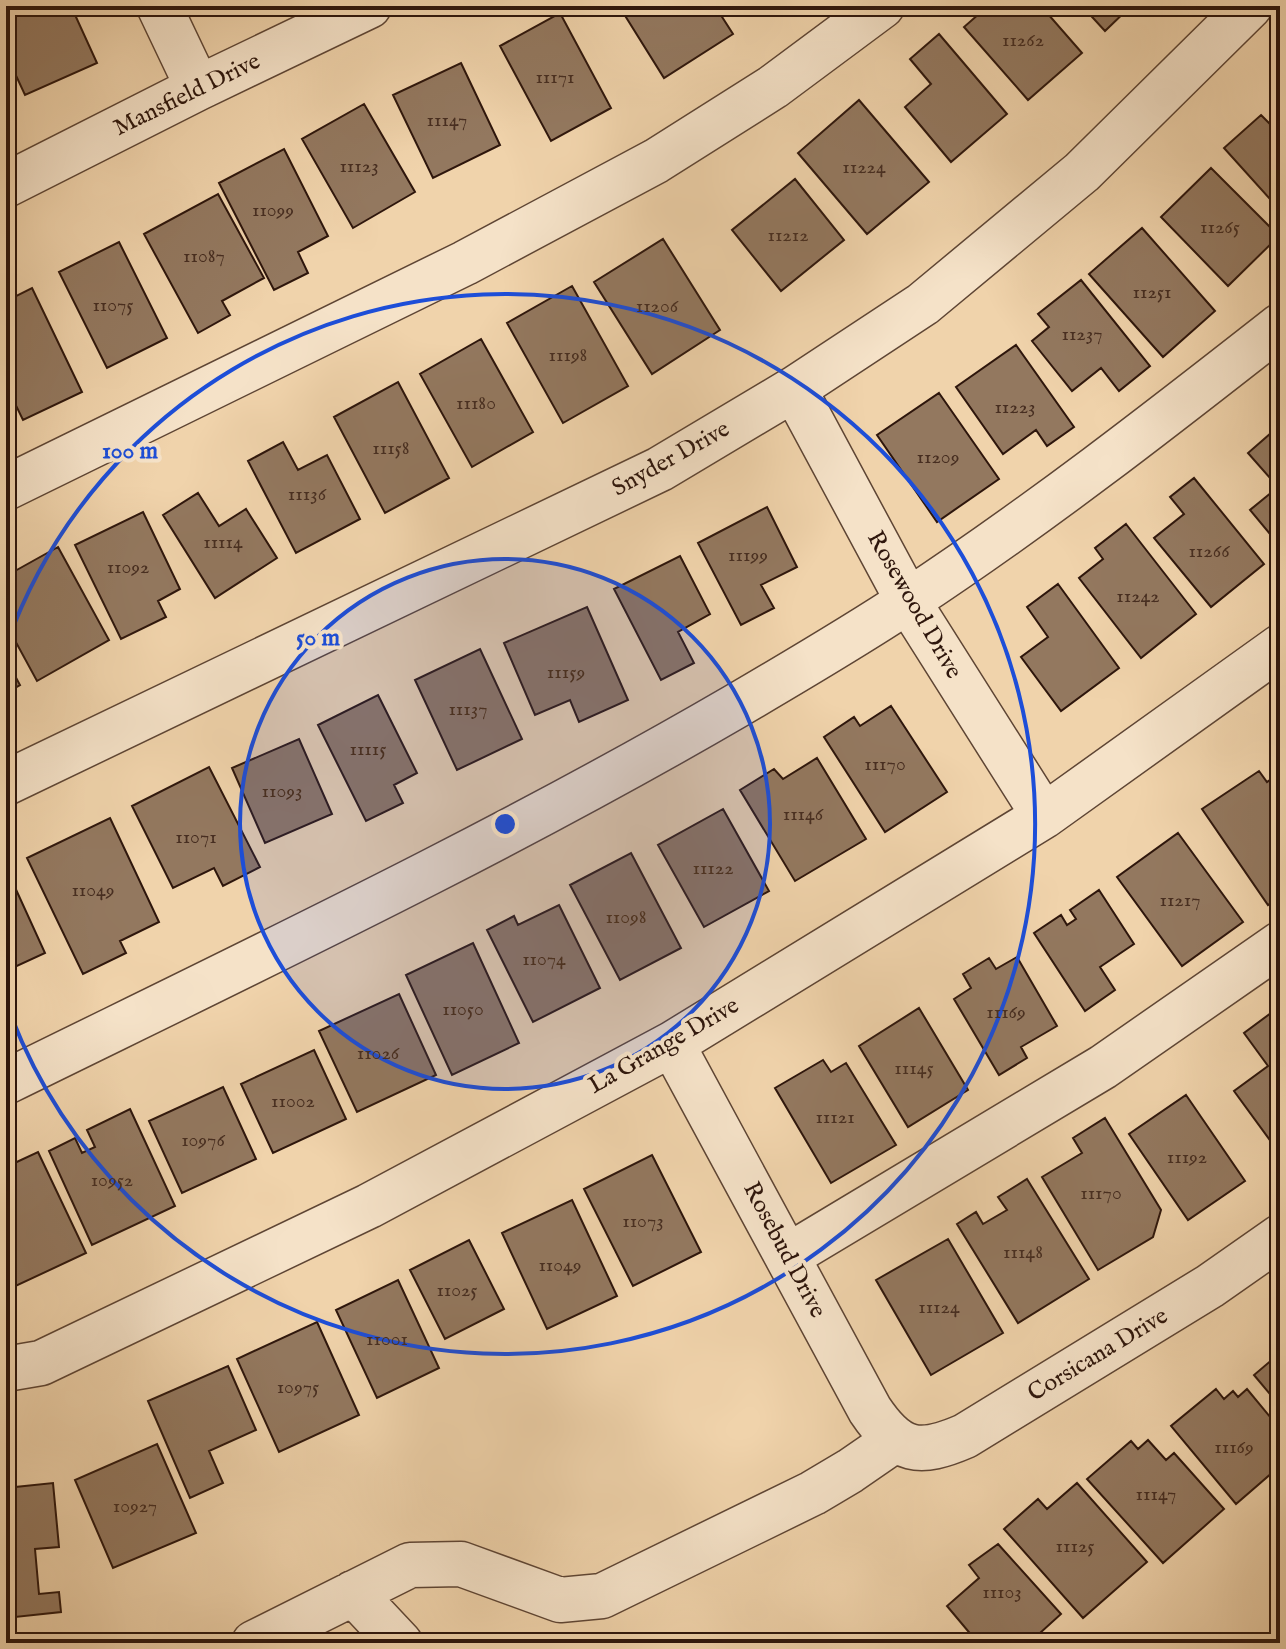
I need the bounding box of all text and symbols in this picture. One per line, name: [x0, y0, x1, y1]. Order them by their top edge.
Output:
house number: 11262: [1002, 28, 1044, 53]
street label: Mansfield Drive: [108, 46, 266, 144]
house number: 11171: [535, 65, 575, 90]
house number: 11147: [427, 108, 467, 133]
house number: 11123: [339, 154, 379, 179]
house number: 11224: [842, 155, 886, 180]
house number: 11099: [252, 198, 294, 223]
house number: 11265: [1200, 215, 1240, 240]
house number: 11212: [767, 223, 809, 248]
house number: 11087: [183, 244, 225, 269]
house number: 11251: [1133, 280, 1171, 305]
house number: 11075: [92, 293, 134, 318]
house number: 11206: [636, 294, 679, 319]
house number: 11237: [1061, 322, 1103, 347]
house number: 11198: [549, 343, 587, 368]
house number: 11180: [456, 391, 496, 416]
house number: 11223: [994, 395, 1036, 420]
street label: Snyder Drive: [607, 414, 735, 504]
text: 100 m: [102, 436, 159, 467]
house number: 11158: [372, 436, 410, 461]
house number: 11209: [917, 445, 959, 470]
house number: 11136: [288, 482, 327, 507]
street label: Rosewood Drive: [859, 525, 969, 685]
house number: 11114: [203, 530, 243, 555]
house number: 11266: [1188, 539, 1230, 564]
house number: 11199: [728, 543, 768, 568]
house number: 11092: [107, 555, 149, 580]
house number: 11242: [1116, 584, 1160, 609]
text: 50 m: [296, 623, 341, 654]
house number: 11159: [547, 660, 585, 685]
house number: 11137: [448, 697, 488, 722]
house number: 11115: [349, 737, 387, 762]
house number: 11170: [864, 752, 906, 777]
house number: 11093: [262, 779, 302, 804]
house number: 11146: [783, 802, 824, 827]
centre of rings: [491, 810, 519, 838]
house number: 11071: [175, 825, 217, 850]
house number: 11122: [692, 856, 734, 881]
house number: 11049: [71, 878, 115, 903]
house number: 11217: [1159, 888, 1201, 913]
house number: 11098: [605, 905, 647, 930]
house number: 11074: [522, 947, 566, 972]
street label: La Grange Drive: [583, 990, 745, 1102]
house number: 11050: [442, 997, 484, 1022]
house number: 11169: [986, 1000, 1026, 1025]
house number: 11026: [357, 1041, 400, 1066]
house number: 11145: [894, 1056, 934, 1081]
house number: 11002: [271, 1089, 315, 1114]
house number: 11121: [815, 1105, 855, 1130]
house number: 10976: [181, 1128, 225, 1153]
house number: 11192: [1167, 1145, 1207, 1170]
house number: 10952: [91, 1168, 133, 1193]
street label: Rosebud Drive: [735, 1177, 833, 1323]
house number: 11170: [1080, 1181, 1122, 1206]
house number: 11073: [622, 1209, 664, 1234]
house number: 11148: [1003, 1240, 1043, 1265]
house number: 11049: [538, 1253, 582, 1278]
house number: 11025: [436, 1278, 478, 1303]
house number: 11124: [918, 1295, 960, 1320]
street label: Corsicana Drive: [1022, 1301, 1174, 1409]
house number: 11001: [366, 1327, 408, 1352]
house number: 10975: [277, 1375, 319, 1400]
house number: 11169: [1214, 1435, 1254, 1460]
house number: 11147: [1136, 1482, 1176, 1507]
house number: 10927: [113, 1494, 157, 1519]
house number: 11125: [1056, 1534, 1094, 1559]
house number: 11103: [982, 1580, 1022, 1605]

